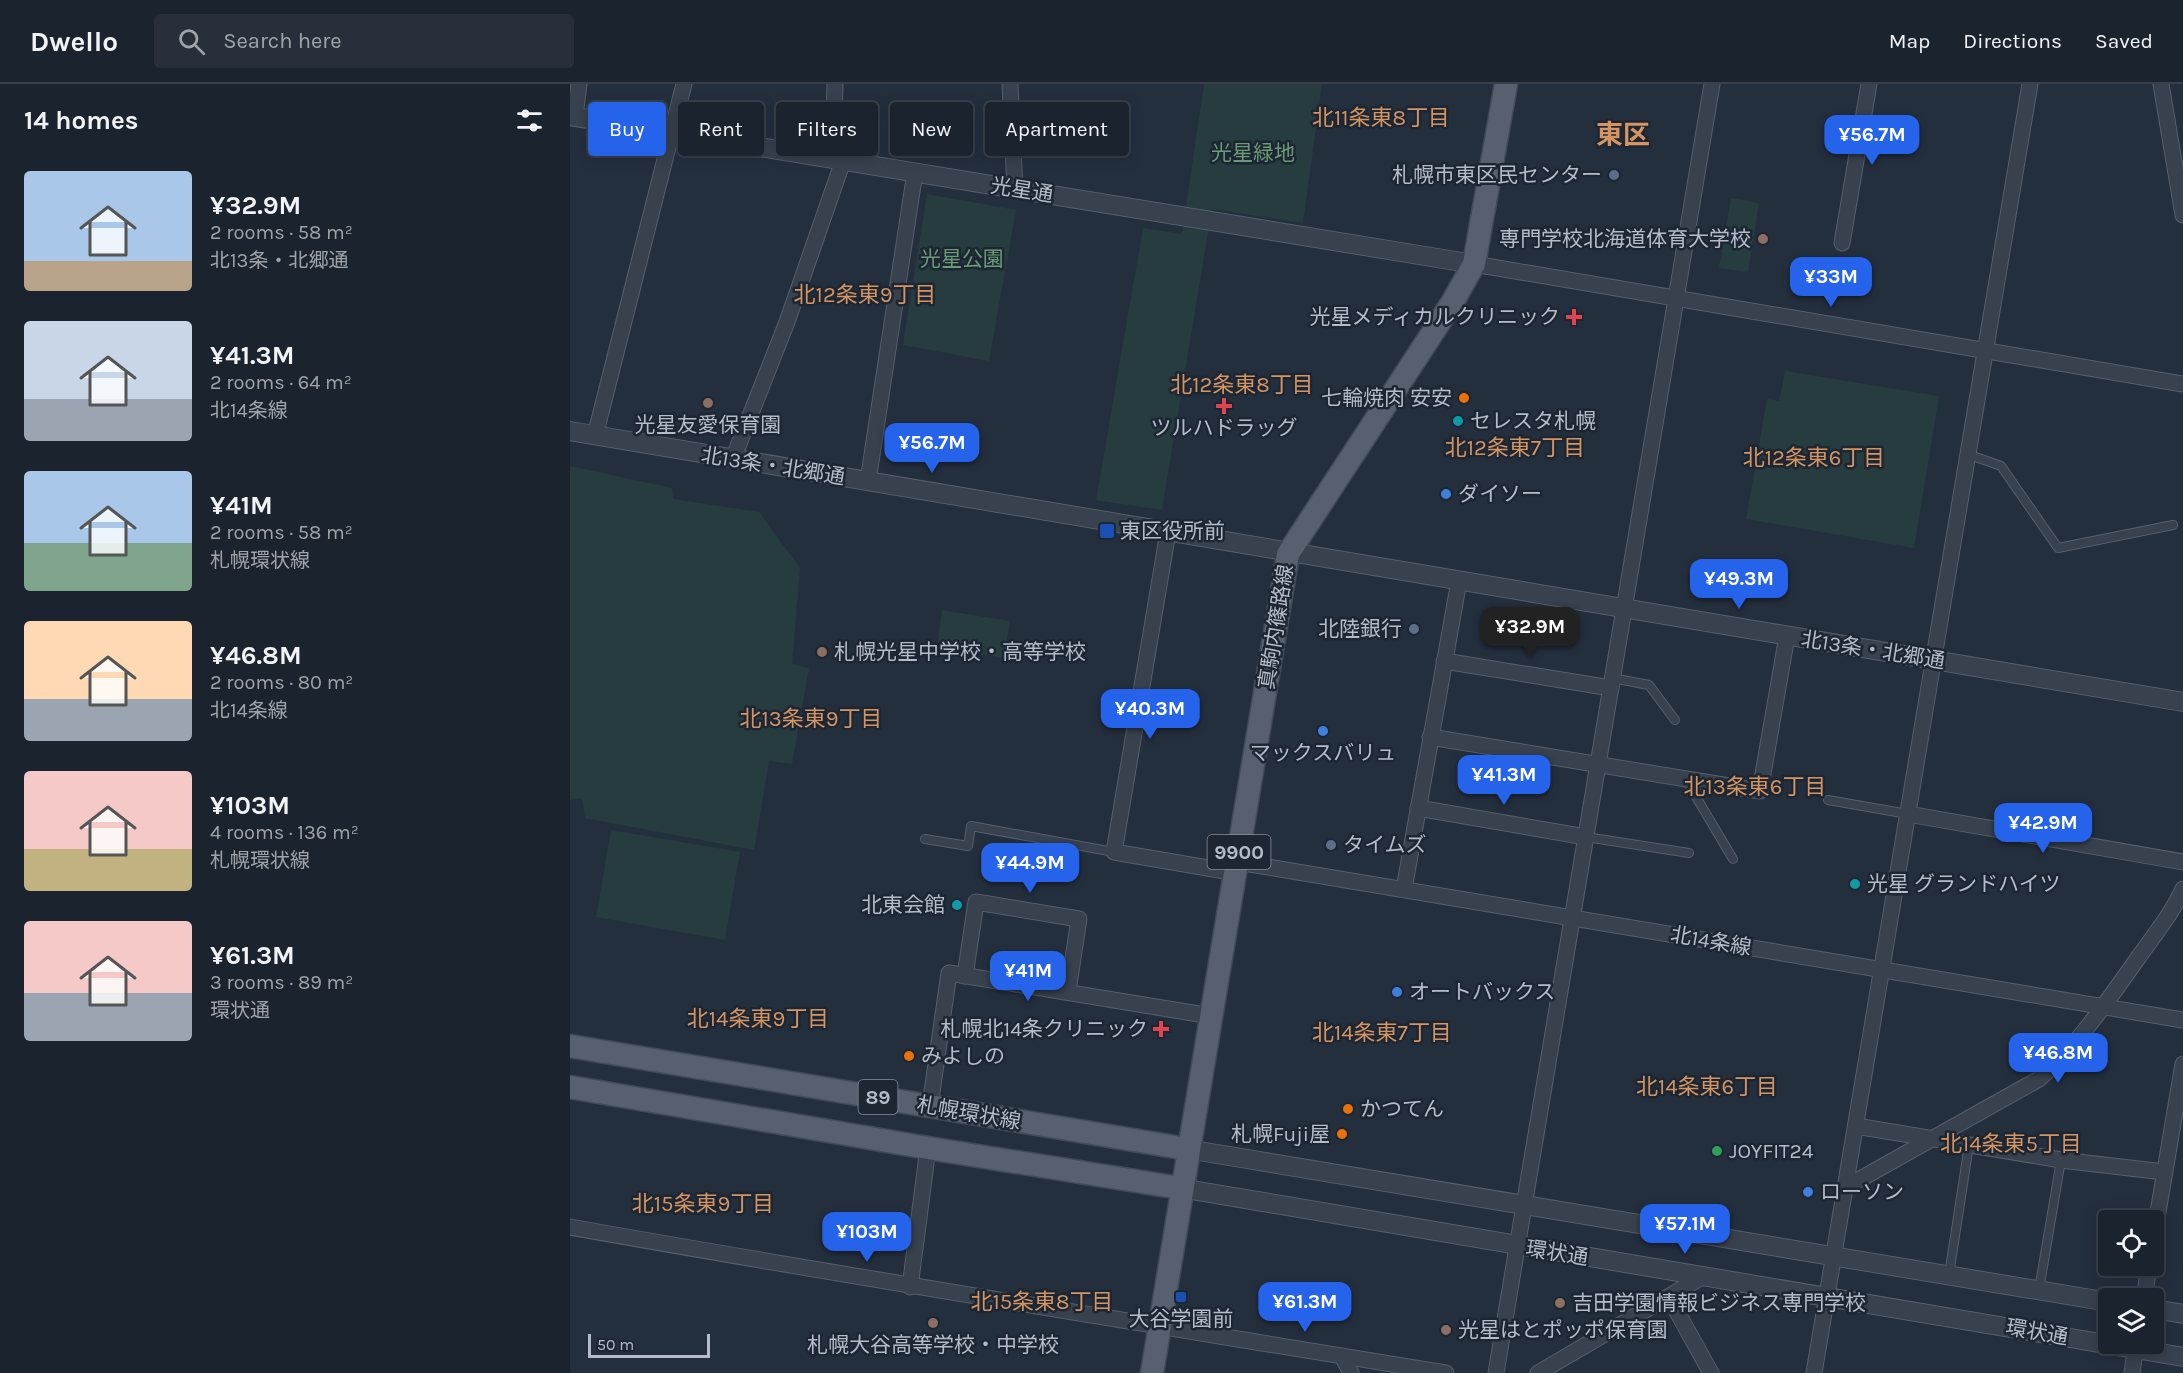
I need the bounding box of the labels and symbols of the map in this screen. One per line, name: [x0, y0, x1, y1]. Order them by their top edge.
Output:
district label: 北11条東8丁目: [1312, 105, 1450, 131]
pin: ¥56.7M: [1823, 115, 1921, 166]
district label: 東区: [1596, 119, 1650, 151]
park label: 光星緑地: [1211, 141, 1295, 165]
place label: 札幌市東区民センター: [1392, 163, 1602, 187]
marker: 札幌市東区民センター: [1607, 168, 1621, 182]
street label: 光星通: [989, 173, 1055, 207]
place label: 専門学校北海道体育大学校: [1499, 227, 1751, 251]
marker: 専門学校北海道体育大学校: [1756, 232, 1770, 246]
park label: 光星公園: [920, 247, 1004, 271]
pin: ¥33M: [1795, 257, 1867, 308]
district label: 北12条東9丁目: [794, 282, 936, 308]
place label: 光星メディカルクリニック: [1309, 305, 1560, 329]
marker: 光星メディカルクリニック: [1565, 308, 1583, 326]
district label: 北12条東8丁目: [1170, 372, 1314, 398]
place label: 七輪焼肉 安安: [1321, 386, 1452, 410]
marker: 七輪焼肉 安安: [1457, 391, 1471, 405]
marker: 光星友愛保育園: [701, 396, 715, 410]
marker: ツルハドラッグ: [1217, 399, 1231, 413]
place label: セレスタ札幌: [1470, 409, 1596, 433]
place label: 光星友愛保育園: [635, 413, 782, 437]
marker: セレスタ札幌: [1451, 414, 1465, 428]
place label: ツルハドラッグ: [1151, 416, 1298, 440]
pin: ¥56.7M: [883, 423, 981, 474]
district label: 北12条東7丁目: [1445, 435, 1585, 461]
street label: 北13条・北郷通: [699, 443, 847, 489]
district label: 北12条東6丁目: [1743, 445, 1885, 471]
place label: ダイソー: [1458, 482, 1542, 506]
marker: ダイソー: [1439, 487, 1453, 501]
place label: 東区役所前: [1120, 519, 1225, 543]
marker: 東区役所前: [1098, 522, 1116, 540]
pin: ¥49.3M: [1690, 559, 1788, 610]
street label: 真駒内篠路線: [1254, 563, 1298, 691]
pin: ¥32.9M: [1481, 607, 1579, 658]
place label: 北陸銀行: [1318, 617, 1402, 641]
marker: 北陸銀行: [1407, 622, 1421, 636]
street label: 北13条・北郷通: [1799, 627, 1947, 673]
place label: 札幌光星中学校・高等学校: [834, 640, 1086, 664]
marker: 札幌光星中学校・高等学校: [815, 645, 829, 659]
pin: ¥40.3M: [1101, 689, 1199, 740]
district label: 北13条東9丁目: [739, 706, 883, 732]
marker: マックスバリュ: [1316, 724, 1330, 738]
place label: マックスバリュ: [1250, 741, 1396, 765]
pin: ¥41.3M: [1455, 755, 1553, 806]
district label: 北13条東6丁目: [1684, 774, 1826, 800]
pin: ¥42.9M: [1994, 803, 2092, 854]
place label: タイムズ: [1343, 833, 1427, 857]
road number: 9900: [1208, 835, 1270, 869]
marker: タイムズ: [1324, 838, 1338, 852]
pin: ¥44.9M: [981, 843, 1079, 894]
place label: 光星 グランドハイツ: [1867, 872, 2061, 896]
marker: 光星 グランドハイツ: [1848, 877, 1862, 891]
place label: 北東会館: [861, 893, 945, 917]
marker: 北東会館: [950, 898, 964, 912]
street label: 北14条線: [1669, 922, 1753, 960]
pin: ¥41M: [992, 951, 1064, 1002]
place label: オートバックス: [1409, 980, 1555, 1004]
marker: オートバックス: [1390, 985, 1404, 999]
district label: 北14条東9丁目: [687, 1006, 829, 1032]
place label: 札幌北14条クリニック: [940, 1017, 1148, 1041]
marker: 札幌北14条クリニック: [1152, 1020, 1170, 1038]
district label: 北14条東7丁目: [1312, 1020, 1452, 1046]
pin: ¥46.8M: [2009, 1033, 2107, 1084]
place label: みよしの: [921, 1044, 1005, 1068]
marker: みよしの: [902, 1049, 916, 1063]
district label: 北14条東6丁目: [1636, 1074, 1778, 1100]
road number: 89: [858, 1080, 898, 1114]
street label: 札幌環状線: [915, 1092, 1023, 1134]
place label: かつてん: [1360, 1097, 1444, 1121]
marker: かつてん: [1341, 1102, 1355, 1116]
place label: 札幌Fuji屋: [1231, 1122, 1330, 1146]
marker: 札幌Fuji屋: [1335, 1127, 1349, 1141]
district label: 北14条東5丁目: [1940, 1131, 2082, 1157]
place label: JOYFIT24: [1729, 1139, 1814, 1163]
marker: JOYFIT24: [1710, 1144, 1724, 1158]
place label: ローソン: [1820, 1180, 1904, 1204]
marker: ローソン: [1801, 1185, 1815, 1199]
district label: 北15条東9丁目: [632, 1191, 774, 1217]
pin: ¥57.1M: [1636, 1204, 1734, 1255]
pin: ¥103M: [825, 1212, 909, 1263]
street label: 環状通: [1524, 1236, 1590, 1270]
pin: ¥61.3M: [1256, 1282, 1354, 1333]
district label: 北15条東8丁目: [970, 1289, 1114, 1315]
marker: 大谷学園前: [1174, 1290, 1188, 1304]
place label: 吉田学園情報ビジネス専門学校: [1572, 1291, 1866, 1315]
marker: 吉田学園情報ビジネス専門学校: [1553, 1296, 1567, 1310]
place label: 大谷学園前: [1129, 1307, 1234, 1331]
street label: 環状通: [2004, 1315, 2070, 1349]
marker: 札幌大谷高等学校・中学校: [926, 1316, 940, 1330]
place label: 光星はとポッポ保育園: [1458, 1318, 1668, 1342]
marker: 光星はとポッポ保育園: [1439, 1323, 1453, 1337]
scale bar: [588, 1331, 710, 1358]
place label: 札幌大谷高等学校・中学校: [807, 1333, 1059, 1357]

